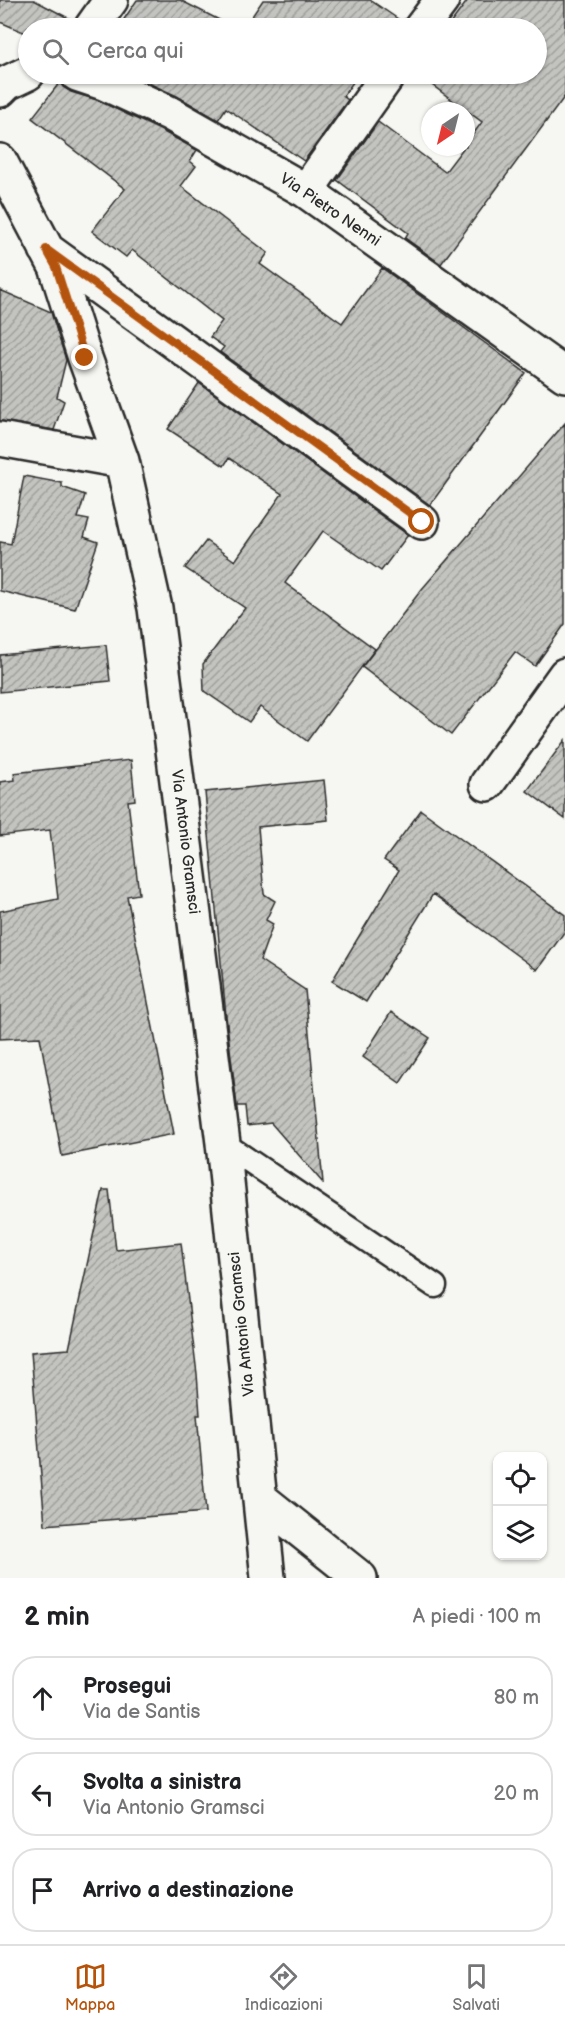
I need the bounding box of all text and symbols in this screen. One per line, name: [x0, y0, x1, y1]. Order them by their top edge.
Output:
search box: [18, 18, 547, 84]
icon: search: [39, 35, 72, 68]
text: Cerca qui: [87, 38, 184, 65]
north arrow: [421, 102, 475, 156]
street label: Via Pietro Nenni: [276, 169, 384, 251]
route end: [71, 344, 97, 370]
route start: [408, 508, 434, 534]
street label: Via Antonio Gramsci: [167, 769, 203, 915]
street label: Via Antonio Gramsci: [225, 1251, 259, 1397]
map controls: [493, 1452, 547, 1560]
button: locate: [493, 1452, 547, 1506]
button: layers: [493, 1506, 547, 1560]
text: 2 min: [24, 1602, 90, 1633]
text: A piedi · 100 m: [413, 1605, 541, 1629]
text: Prosegui: [83, 1673, 171, 1700]
icon: ahead: [26, 1682, 59, 1715]
text: 80 m: [494, 1686, 539, 1710]
text: Via de Santis: [83, 1700, 201, 1724]
text: Svolta a sinistra: [83, 1769, 242, 1796]
icon: left: [26, 1778, 59, 1811]
text: 20 m: [494, 1782, 539, 1806]
text: Via Antonio Gramsci: [83, 1796, 265, 1820]
icon: arrive: [26, 1874, 59, 1907]
text: Arrivo a destinazione: [83, 1877, 294, 1904]
tab: Mappa: [65, 1960, 115, 2015]
tab: Indicazioni: [245, 1960, 323, 2015]
tab: Salvati: [453, 1960, 500, 2015]

